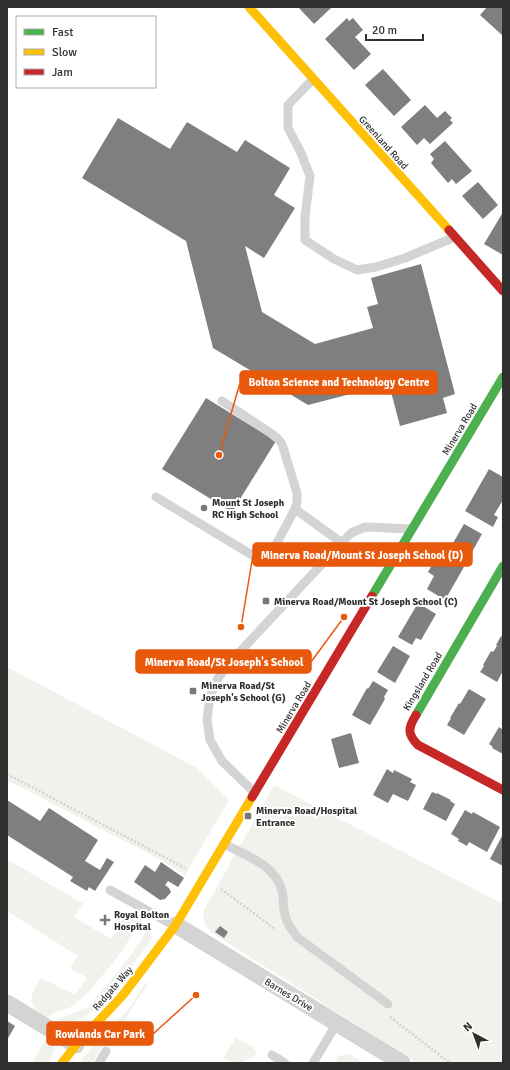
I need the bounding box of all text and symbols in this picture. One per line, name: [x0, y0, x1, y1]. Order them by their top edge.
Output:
legend: [16, 16, 156, 88]
scale bar: [366, 16, 423, 42]
text: 20 m: [372, 23, 397, 38]
text: Fast: [52, 25, 73, 40]
text: Slow: [52, 45, 77, 60]
text: Jam: [52, 65, 73, 80]
street label: Greenland Road: [356, 113, 410, 172]
callout: Bolton Science and Technology Centre: [240, 371, 437, 394]
text: Bolton Science and Technology Centre: [248, 376, 430, 389]
street label: Minerva Road: [440, 401, 480, 458]
place label: Mount St Joseph RC High School: [212, 497, 285, 521]
marker: Mount St Joseph RC High School: [199, 503, 209, 513]
callout: Minerva Road/Mount St Joseph School (D): [253, 543, 472, 566]
text: Minerva Road/Mount St Joseph School (D): [261, 549, 463, 562]
marker: Minerva Road/Mount St Joseph School (C): [261, 596, 271, 606]
place label: Minerva Road/Mount St Joseph School (C): [274, 596, 458, 608]
callout: Minerva Road/St Joseph's School: [136, 650, 311, 673]
street label: Kingsland Road: [401, 650, 445, 713]
text: Minerva Road/St Joseph's School: [145, 656, 304, 669]
street label: Minerva Road: [274, 679, 314, 736]
place label: Minerva Road/St Joseph's School (G): [201, 680, 286, 704]
marker: Minerva Road/St Joseph's School (G): [188, 686, 198, 696]
place label: Minerva Road/Hospital Entrance: [256, 805, 357, 829]
marker: Minerva Road/Hospital Entrance: [243, 811, 253, 821]
place label: Royal Bolton Hospital: [114, 909, 170, 933]
marker: Royal Bolton Hospital: [99, 914, 111, 926]
street label: Redgate Way: [90, 964, 135, 1013]
street label: Barnes Drive: [262, 976, 315, 1014]
north arrow: [454, 1014, 494, 1054]
text: N: [461, 1019, 475, 1034]
callout: Rowlands Car Park: [47, 1022, 153, 1045]
text: Rowlands Car Park: [55, 1028, 145, 1041]

